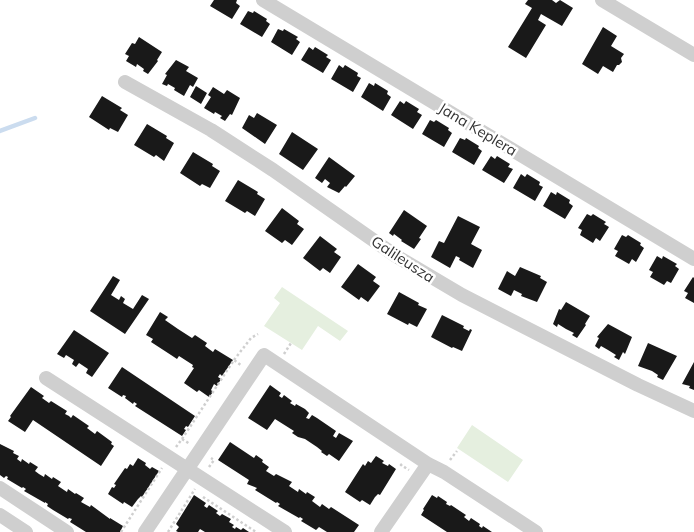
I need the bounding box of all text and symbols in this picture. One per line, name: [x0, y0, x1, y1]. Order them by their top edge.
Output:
street label: Jana Keplera: [435, 98, 521, 160]
street label: Galileusza: [368, 232, 438, 286]

